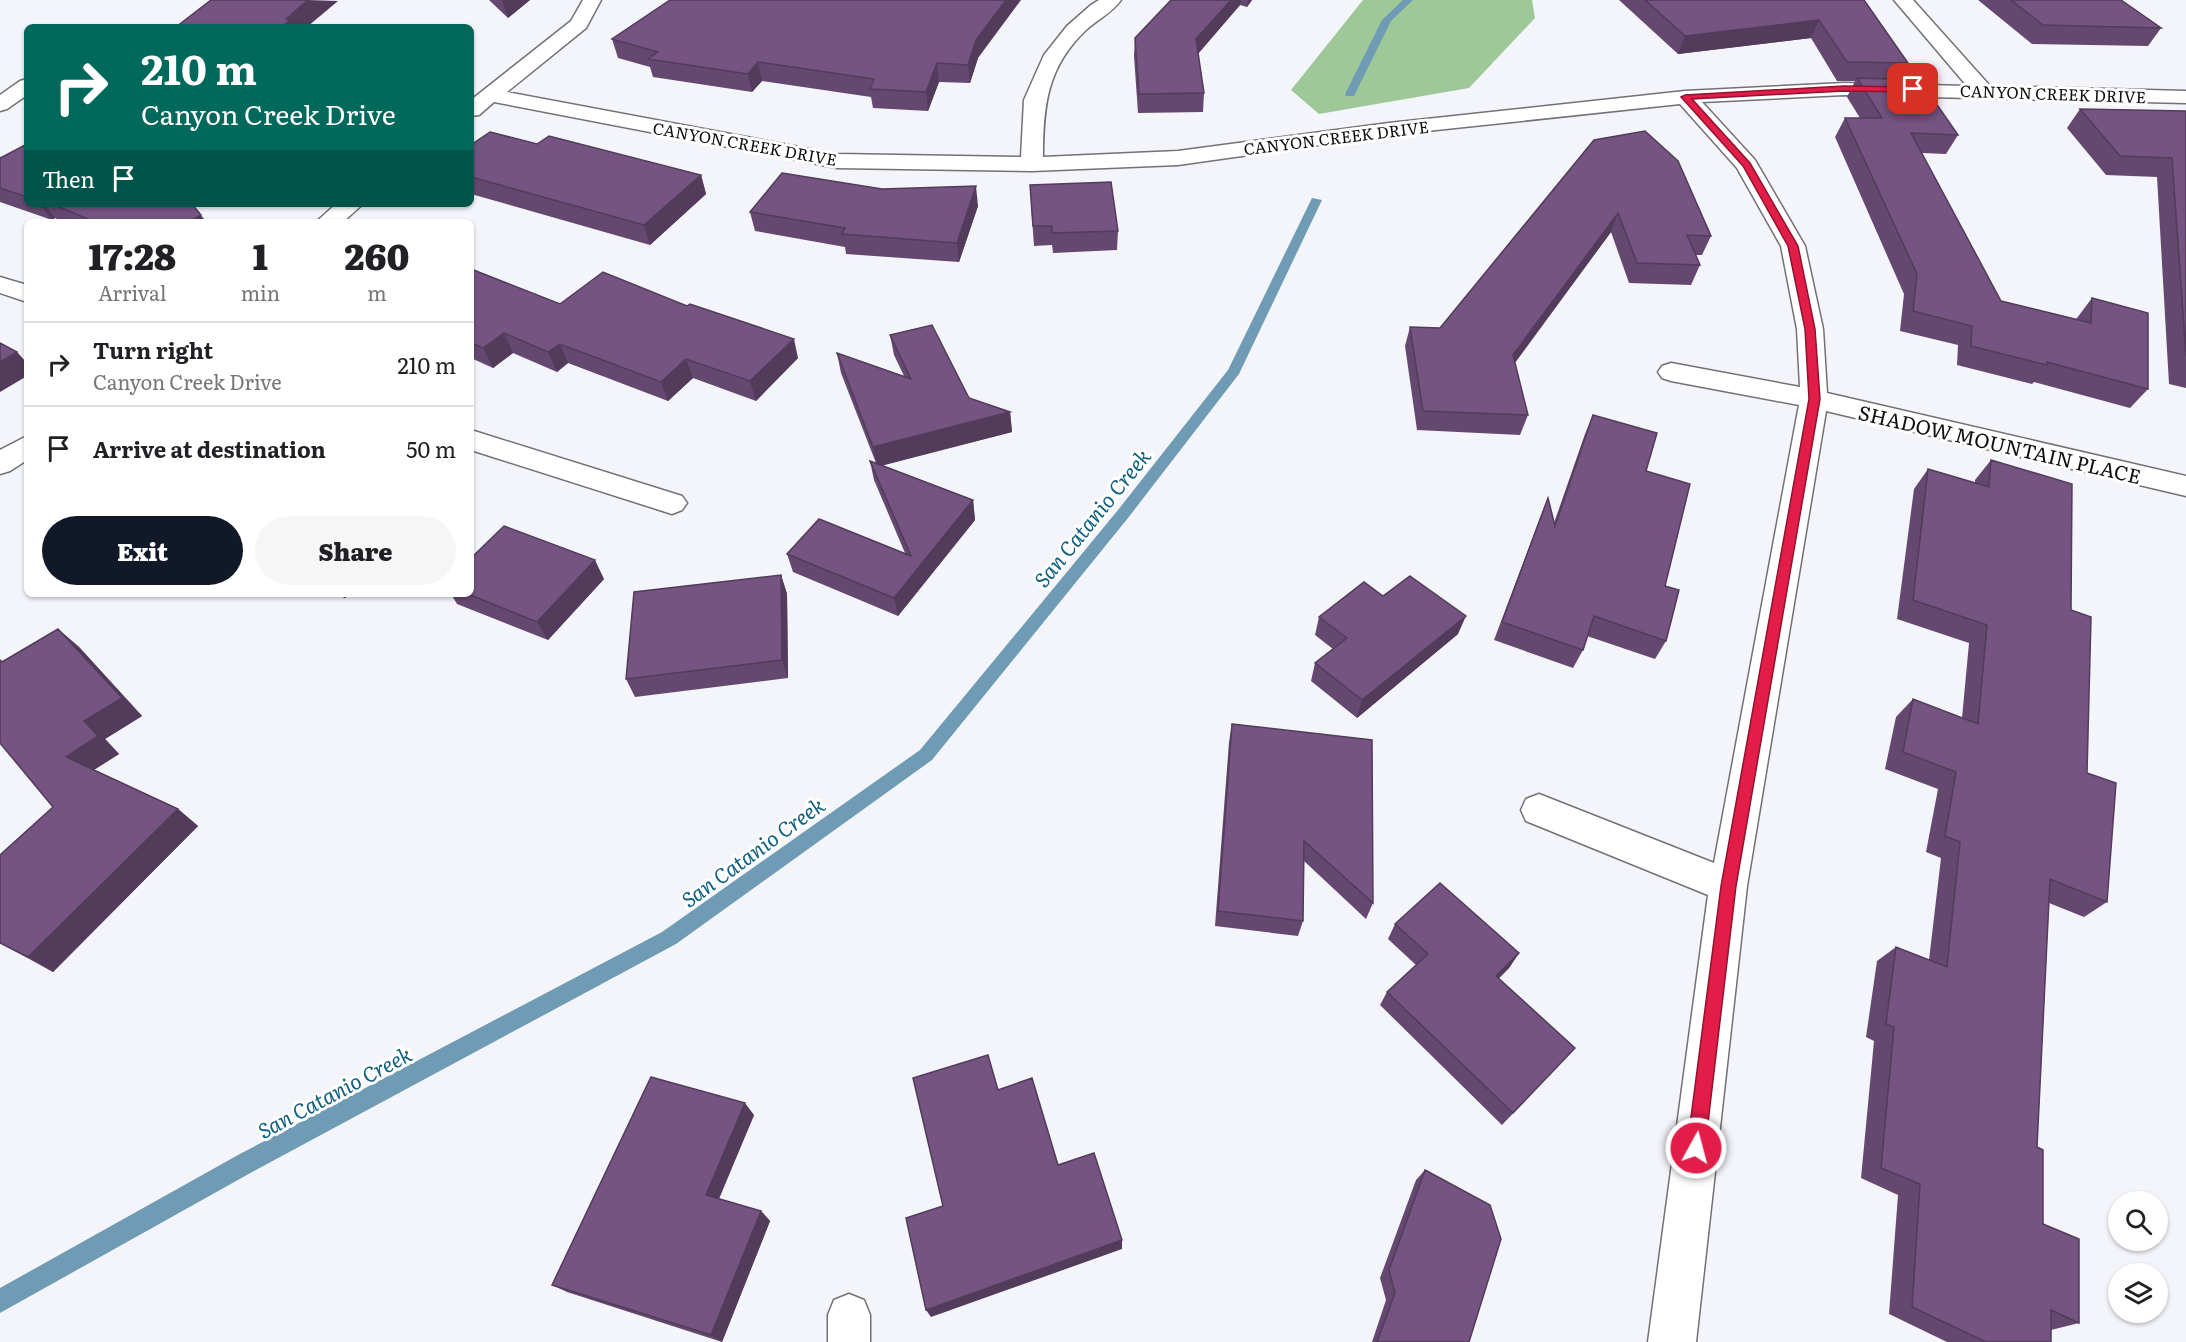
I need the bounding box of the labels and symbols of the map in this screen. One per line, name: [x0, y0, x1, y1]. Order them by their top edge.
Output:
pin: [1887, 63, 1938, 114]
street label: CANYON CREEK DRIVE: [1960, 78, 2146, 108]
street label: CANYON CREEK DRIVE: [1242, 114, 1430, 160]
street label: CANYON CREEK DRIVE: [651, 115, 839, 171]
street label: SHADOW MOUNTAIN PLACE: [1856, 396, 2144, 490]
water label: San Catanio Creek: [1025, 441, 1157, 593]
water label: San Catanio Creek: [674, 788, 830, 914]
water label: San Catanio Creek: [251, 1037, 417, 1145]
position arrow: [1664, 1116, 1728, 1180]

